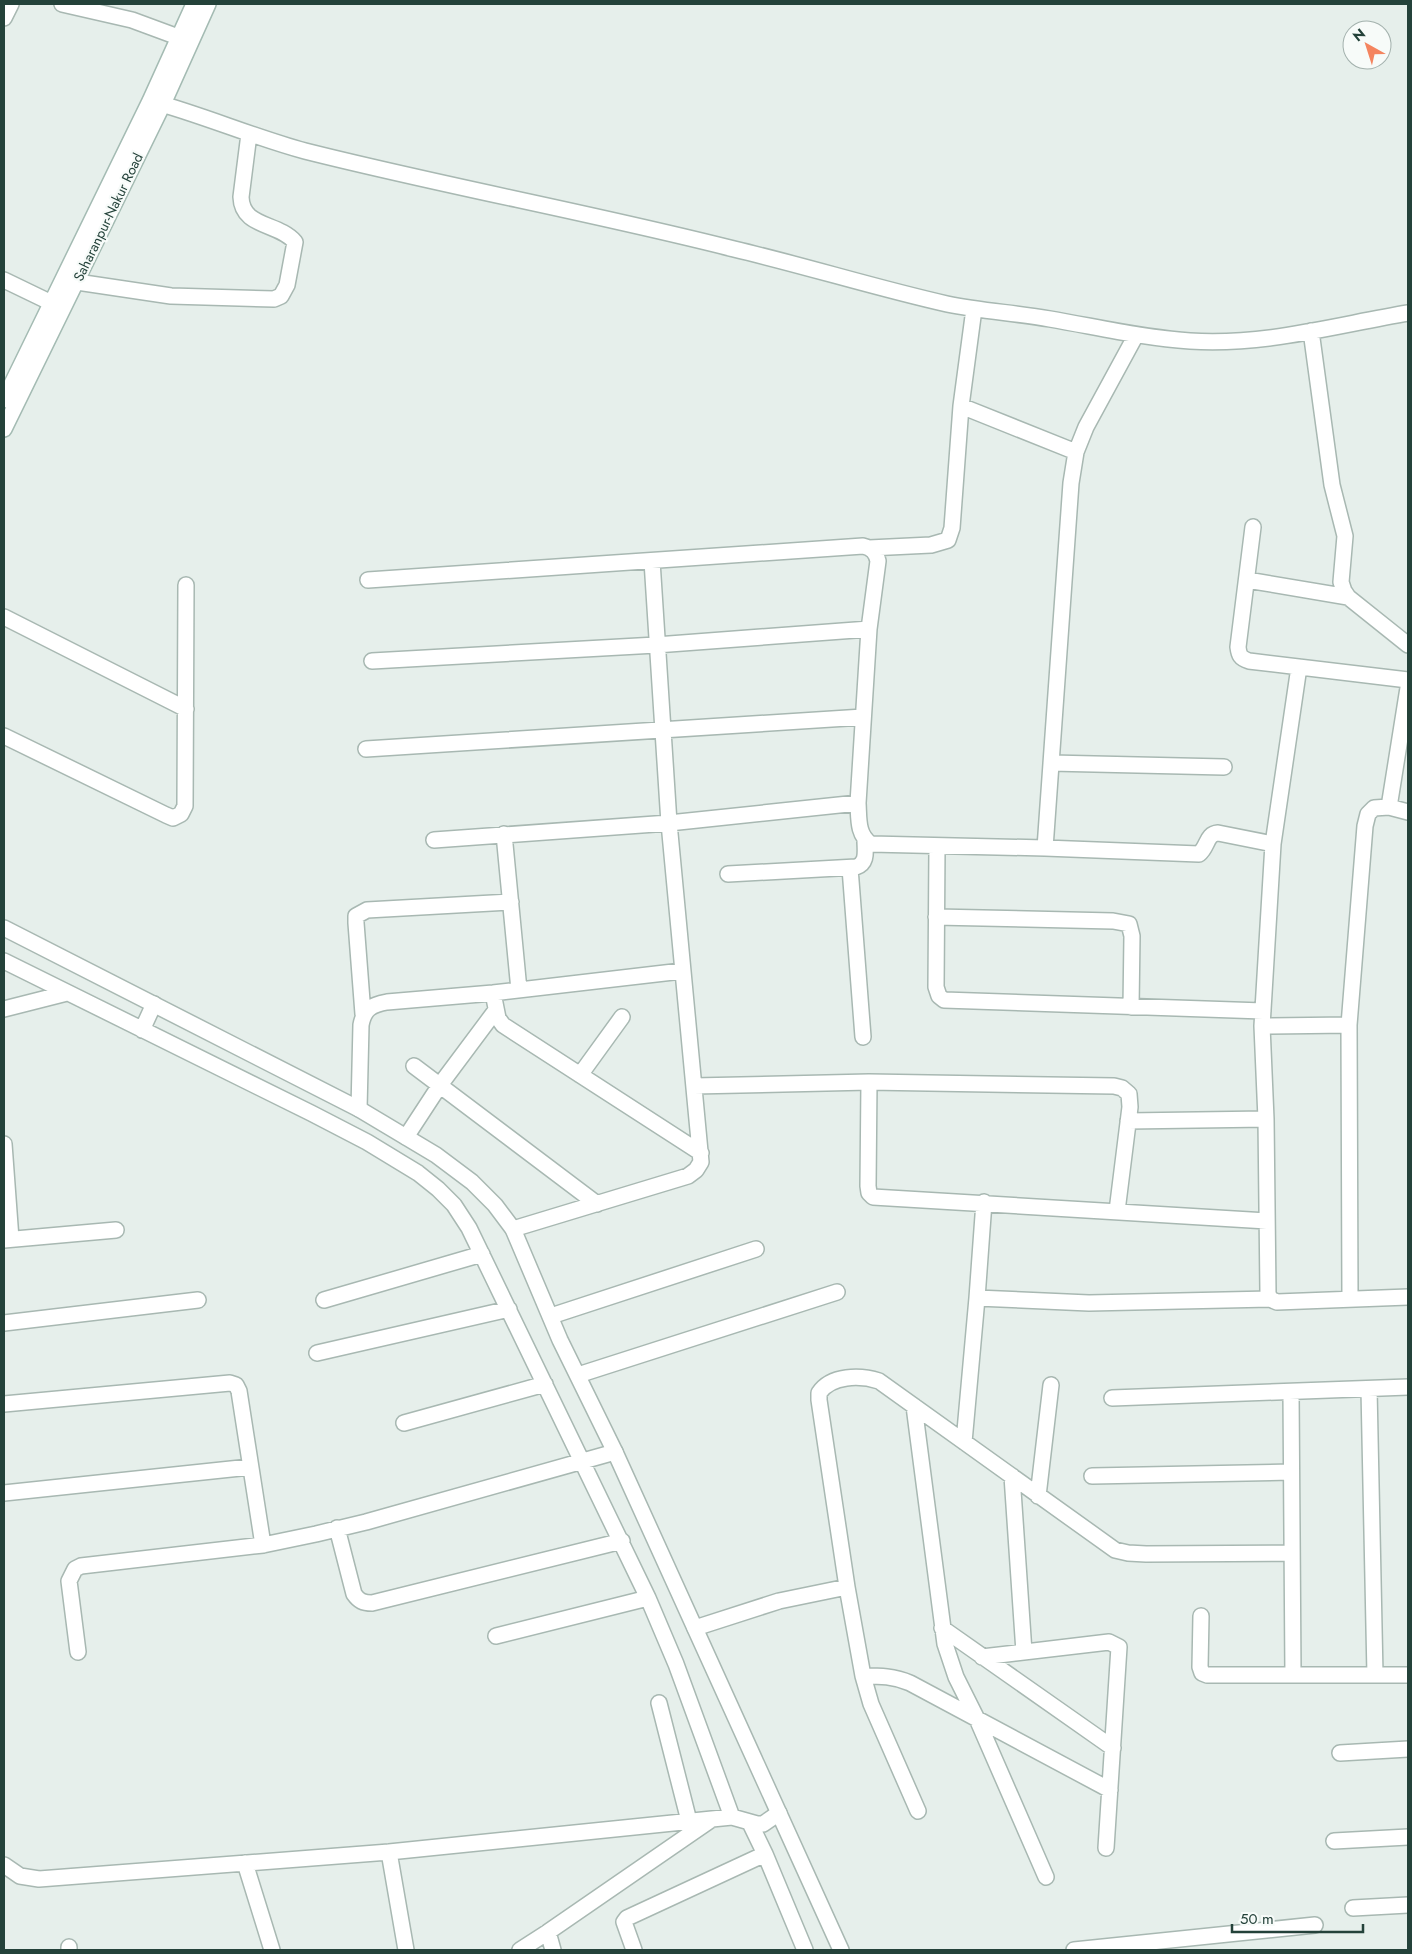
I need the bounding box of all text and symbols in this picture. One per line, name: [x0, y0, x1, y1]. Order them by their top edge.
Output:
north arrow: [1342, 20, 1392, 70]
text: N: [1348, 24, 1369, 46]
street label: Saharanpur-Nakur Road: [68, 149, 148, 285]
scale bar: [1232, 1902, 1363, 1934]
text: 50 m: [1240, 1908, 1274, 1930]

